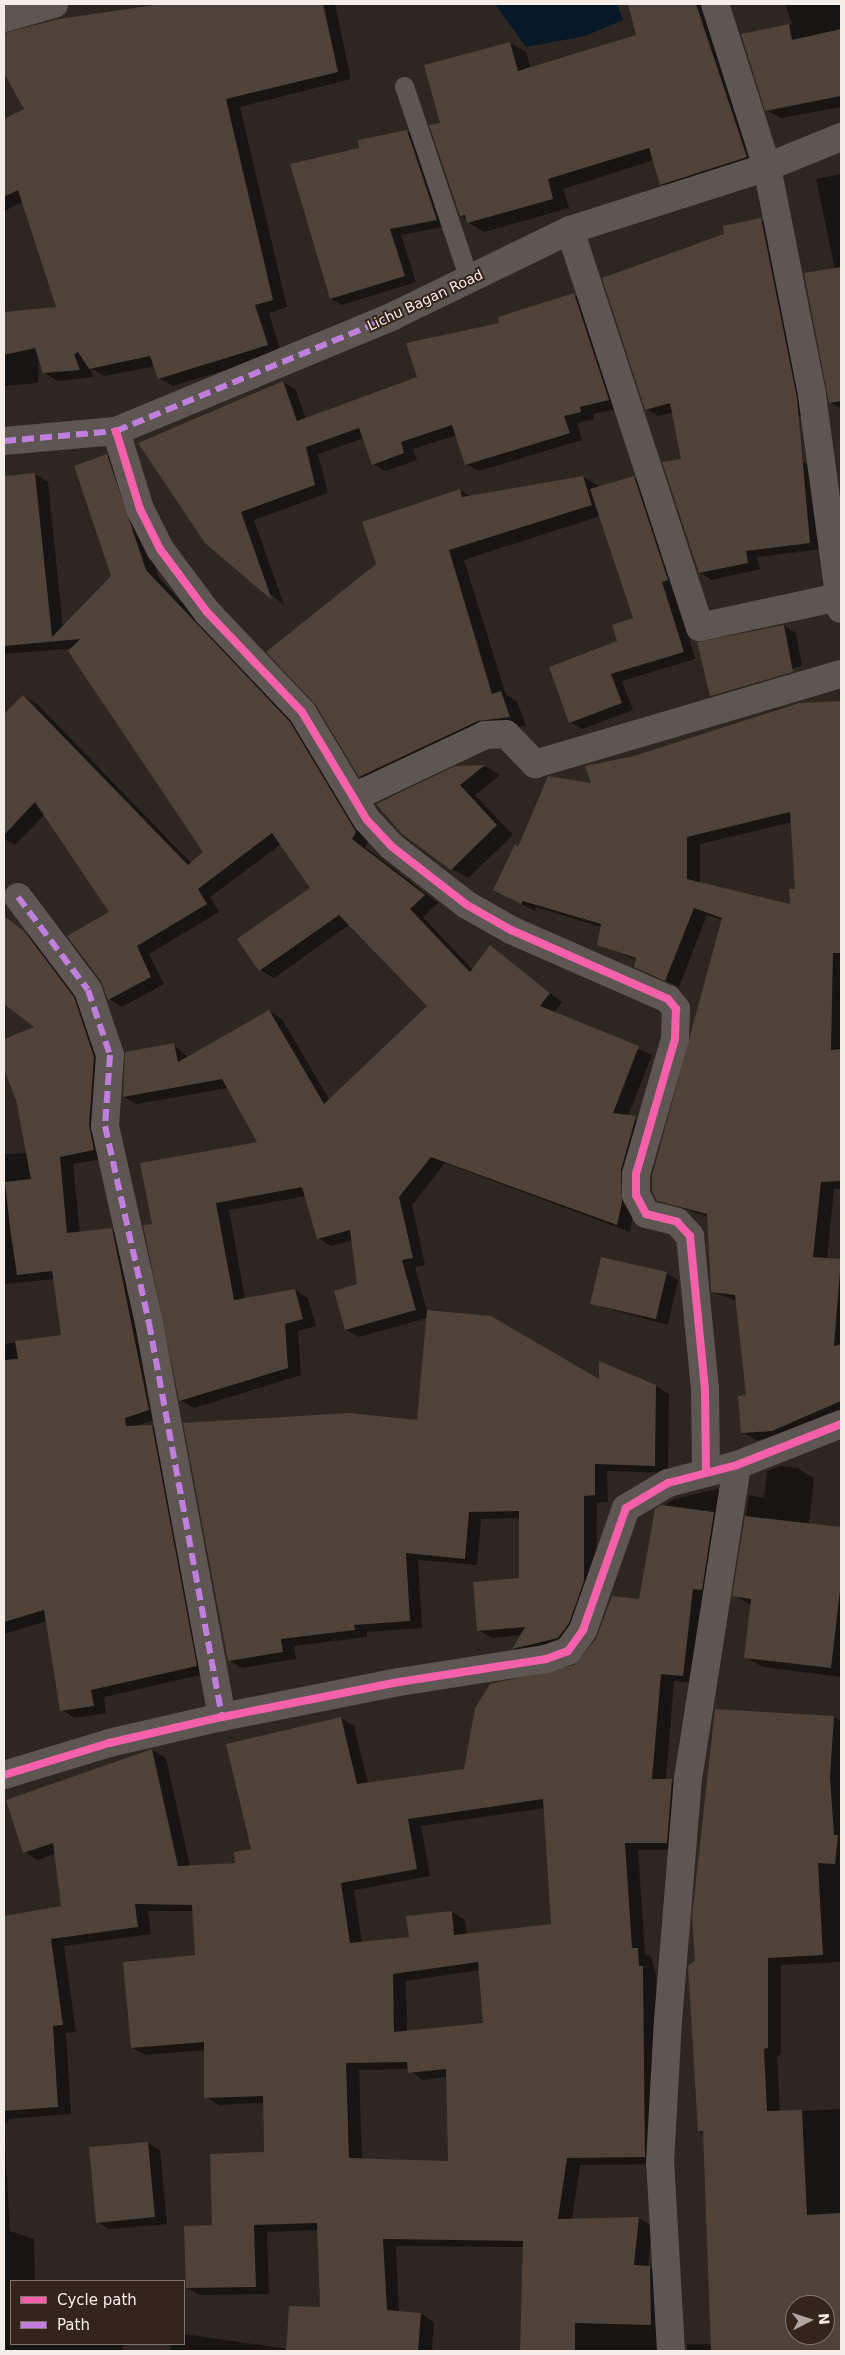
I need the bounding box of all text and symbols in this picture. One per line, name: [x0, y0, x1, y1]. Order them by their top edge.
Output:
street label: Lichu Bagan Road: [364, 266, 486, 334]
legend: [10, 2280, 185, 2345]
text: Cycle path: [57, 2291, 137, 2309]
north arrow: [785, 2295, 835, 2345]
text: N: [815, 2312, 832, 2325]
text: Path: [57, 2316, 90, 2334]

